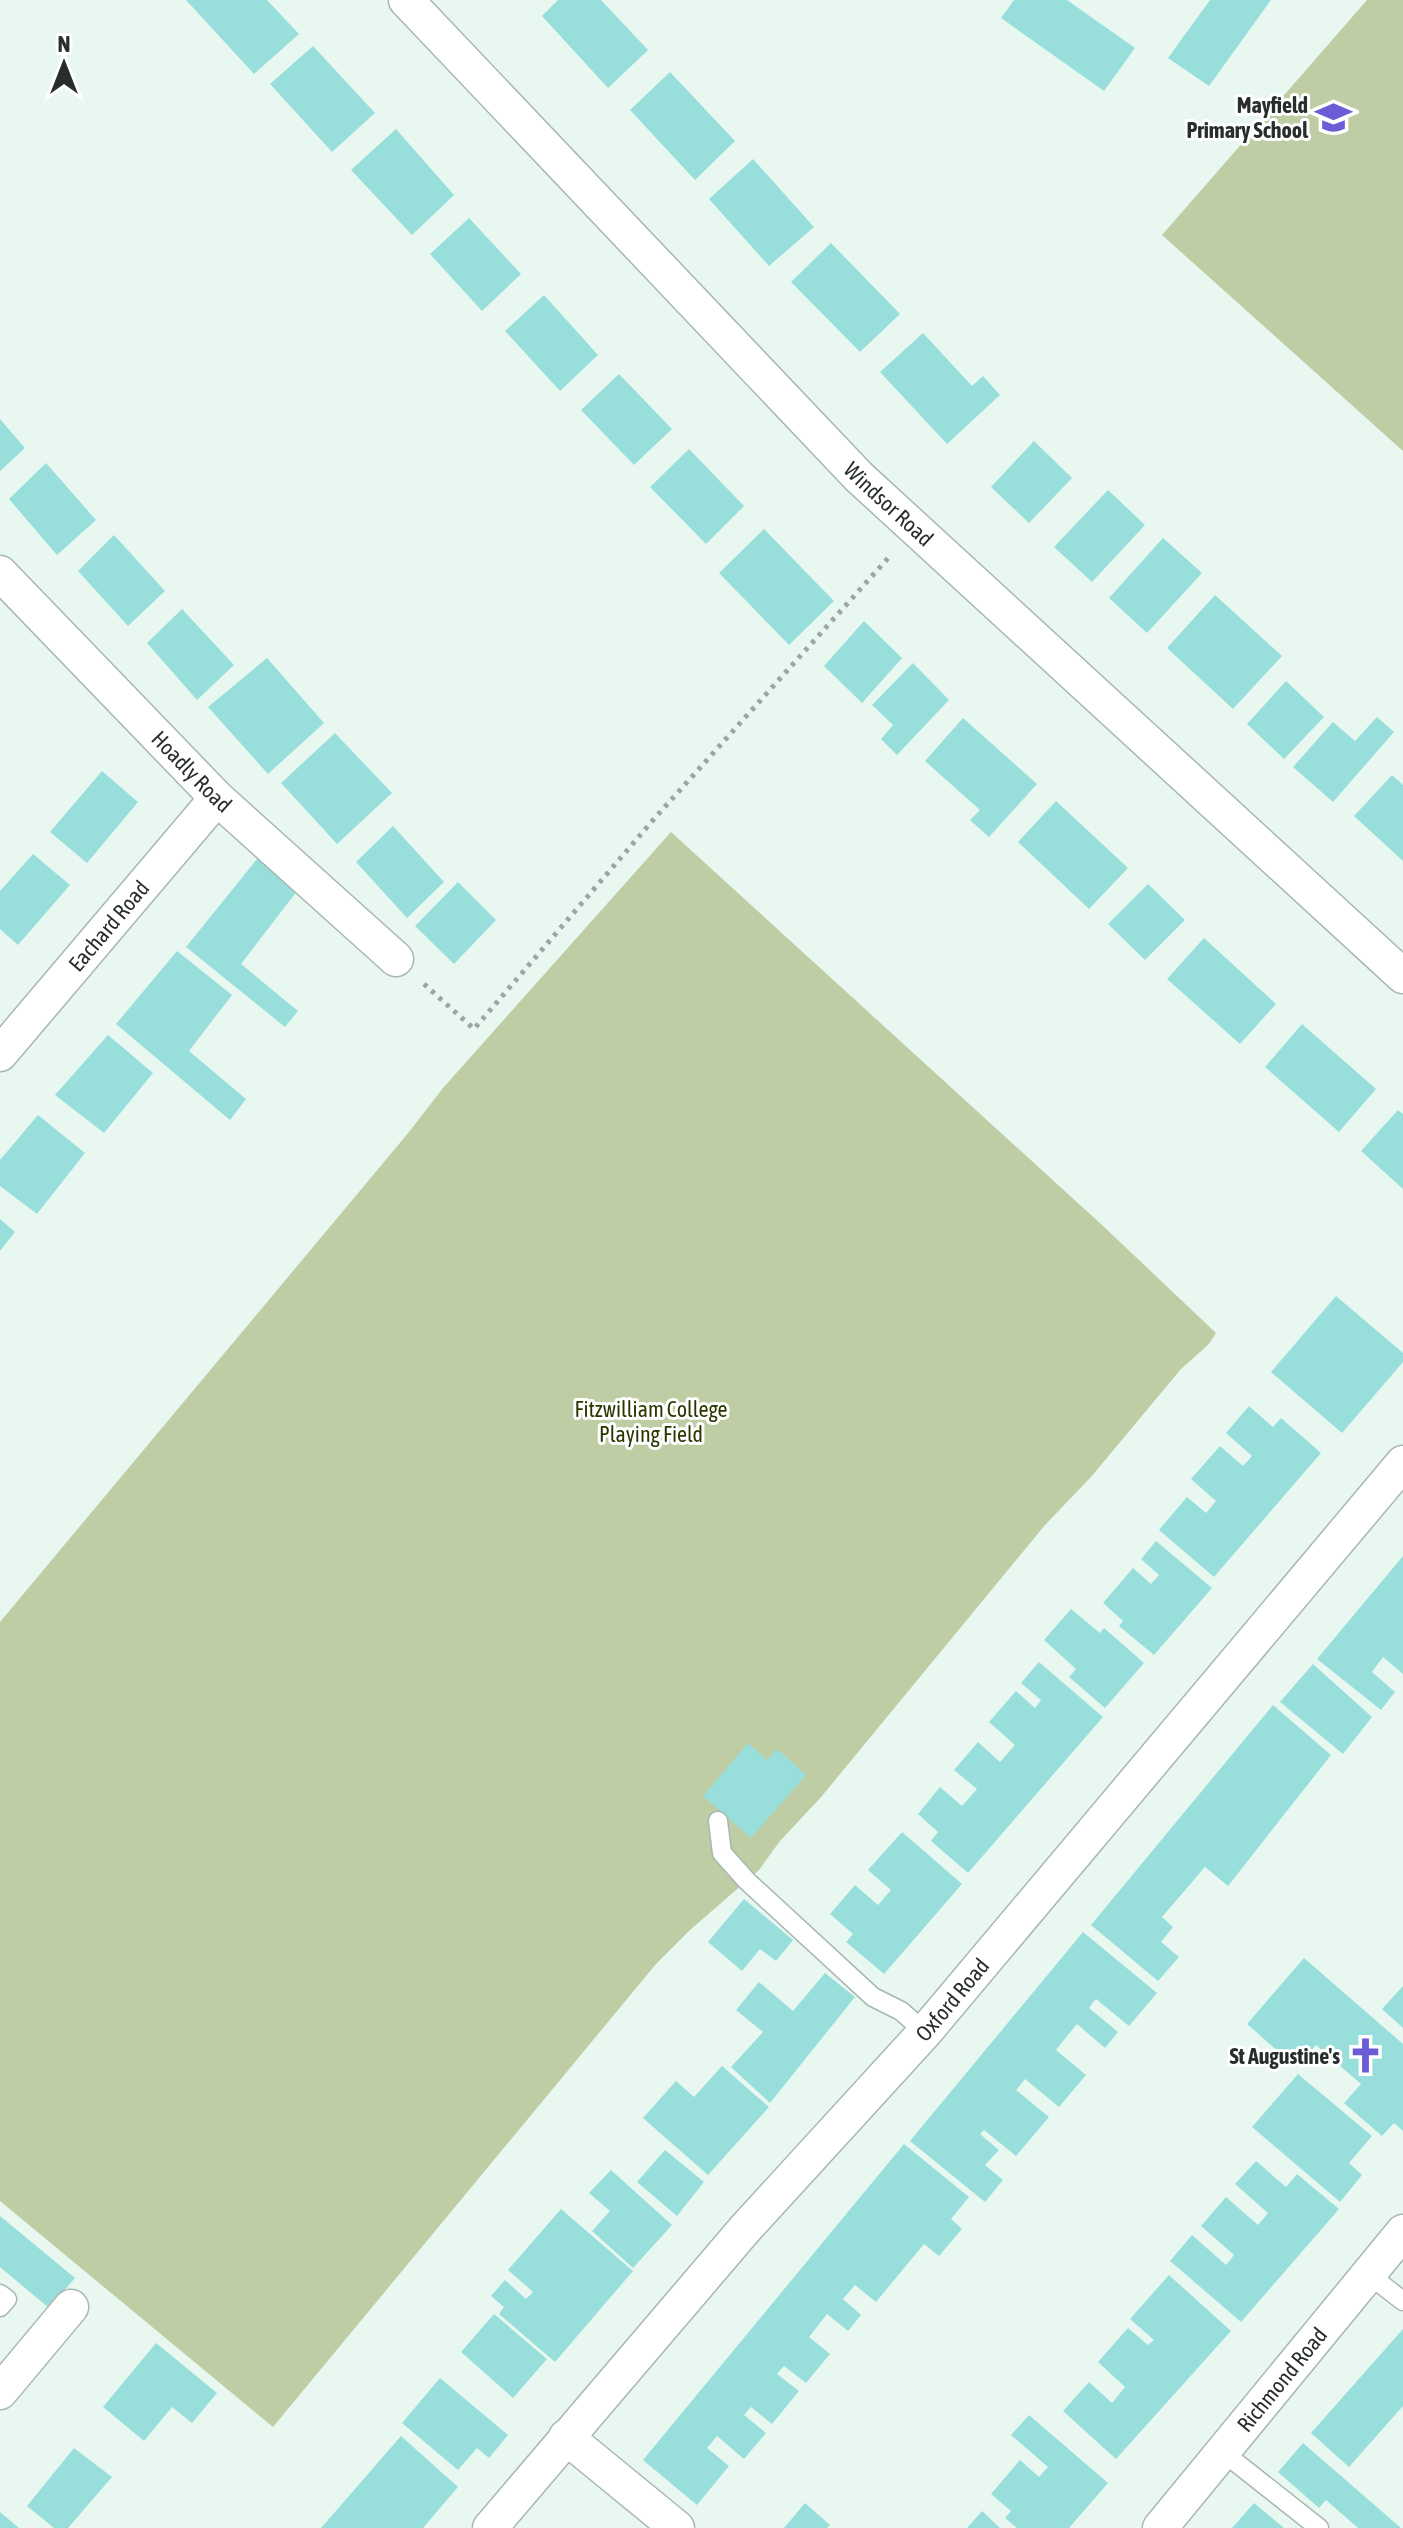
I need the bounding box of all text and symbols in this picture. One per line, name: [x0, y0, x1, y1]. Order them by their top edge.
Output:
north arrow: [24, 24, 104, 104]
text: N: [58, 31, 70, 57]
place label: Mayfield Primary School: [1186, 92, 1309, 143]
school or university icon: Mayfield Primary School: [1315, 99, 1353, 137]
street label: Windsor Road: [839, 457, 939, 552]
street label: Hoadly Road: [146, 725, 237, 818]
street label: Eachard Road: [63, 875, 154, 976]
park label: Fitzwilliam College Playing Field: [575, 1396, 727, 1447]
street label: Oxford Road: [910, 1953, 994, 2047]
church icon: St Augustine's: [1347, 2037, 1385, 2075]
place label: St Augustine's: [1229, 2043, 1340, 2069]
street label: Richmond Road: [1231, 2322, 1332, 2437]

